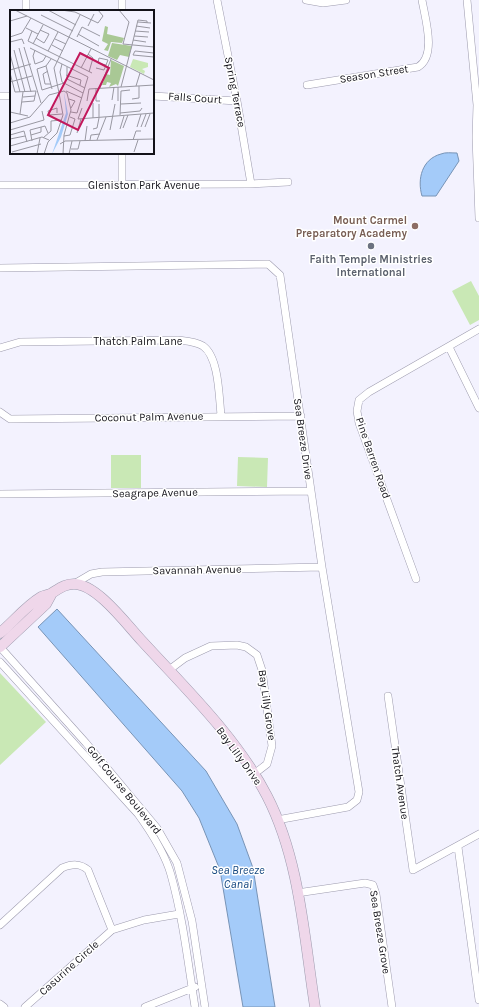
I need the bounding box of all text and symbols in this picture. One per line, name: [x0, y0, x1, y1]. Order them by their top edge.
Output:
inset map: [10, 10, 154, 154]
street label: Spring Terrace: [222, 56, 248, 129]
street label: Season Street: [339, 62, 409, 86]
street label: Falls Court: [168, 90, 222, 106]
street label: Gleniston Park Avenue: [88, 179, 200, 192]
place label: Mount Carmel Preparatory Academy: [296, 214, 407, 240]
marker: Mount Carmel Preparatory Academy: [410, 221, 420, 231]
marker: Faith Temple Ministries International: [366, 241, 376, 251]
place label: Faith Temple Ministries International: [309, 253, 433, 279]
street label: Thatch Palm Lane: [94, 335, 183, 348]
street label: Sea Breeze Drive: [291, 397, 315, 481]
street label: Coconut Palm Avenue: [94, 410, 204, 424]
street label: Pine Barren Road: [353, 416, 393, 500]
street label: Seagrape Avenue: [112, 486, 198, 500]
street label: Savannah Avenue: [152, 563, 242, 577]
street label: Bay Lilly Grove: [256, 669, 278, 741]
street label: Bay Lilly Drive: [214, 724, 265, 788]
street label: Golf Course Boulevard: [84, 743, 164, 837]
street label: Thatch Avenue: [388, 746, 412, 821]
water label: Sea Breeze Canal: [211, 863, 265, 891]
street label: Sea Breeze Grove: [367, 889, 393, 975]
street label: Casurine Circle: [36, 938, 102, 998]

